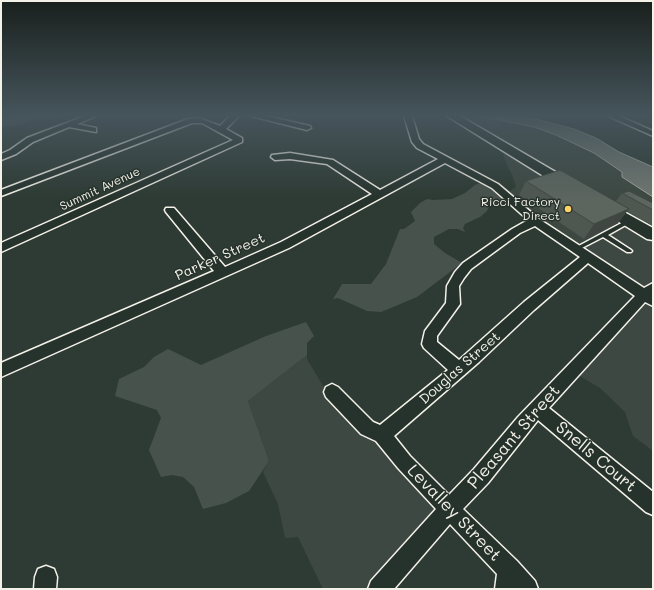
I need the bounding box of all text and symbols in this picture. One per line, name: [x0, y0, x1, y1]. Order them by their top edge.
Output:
street label: Summit Avenue: [58, 164, 142, 214]
place label: Ricci Factory Direct: [481, 195, 560, 223]
marker: Ricci Factory Direct: [563, 204, 573, 214]
street label: Parker Street: [173, 230, 267, 284]
street label: Douglas Street: [416, 328, 504, 408]
street label: Pleasant Street: [463, 381, 565, 493]
street label: Snells Court: [551, 417, 641, 497]
street label: Levalley Street: [403, 460, 505, 566]

